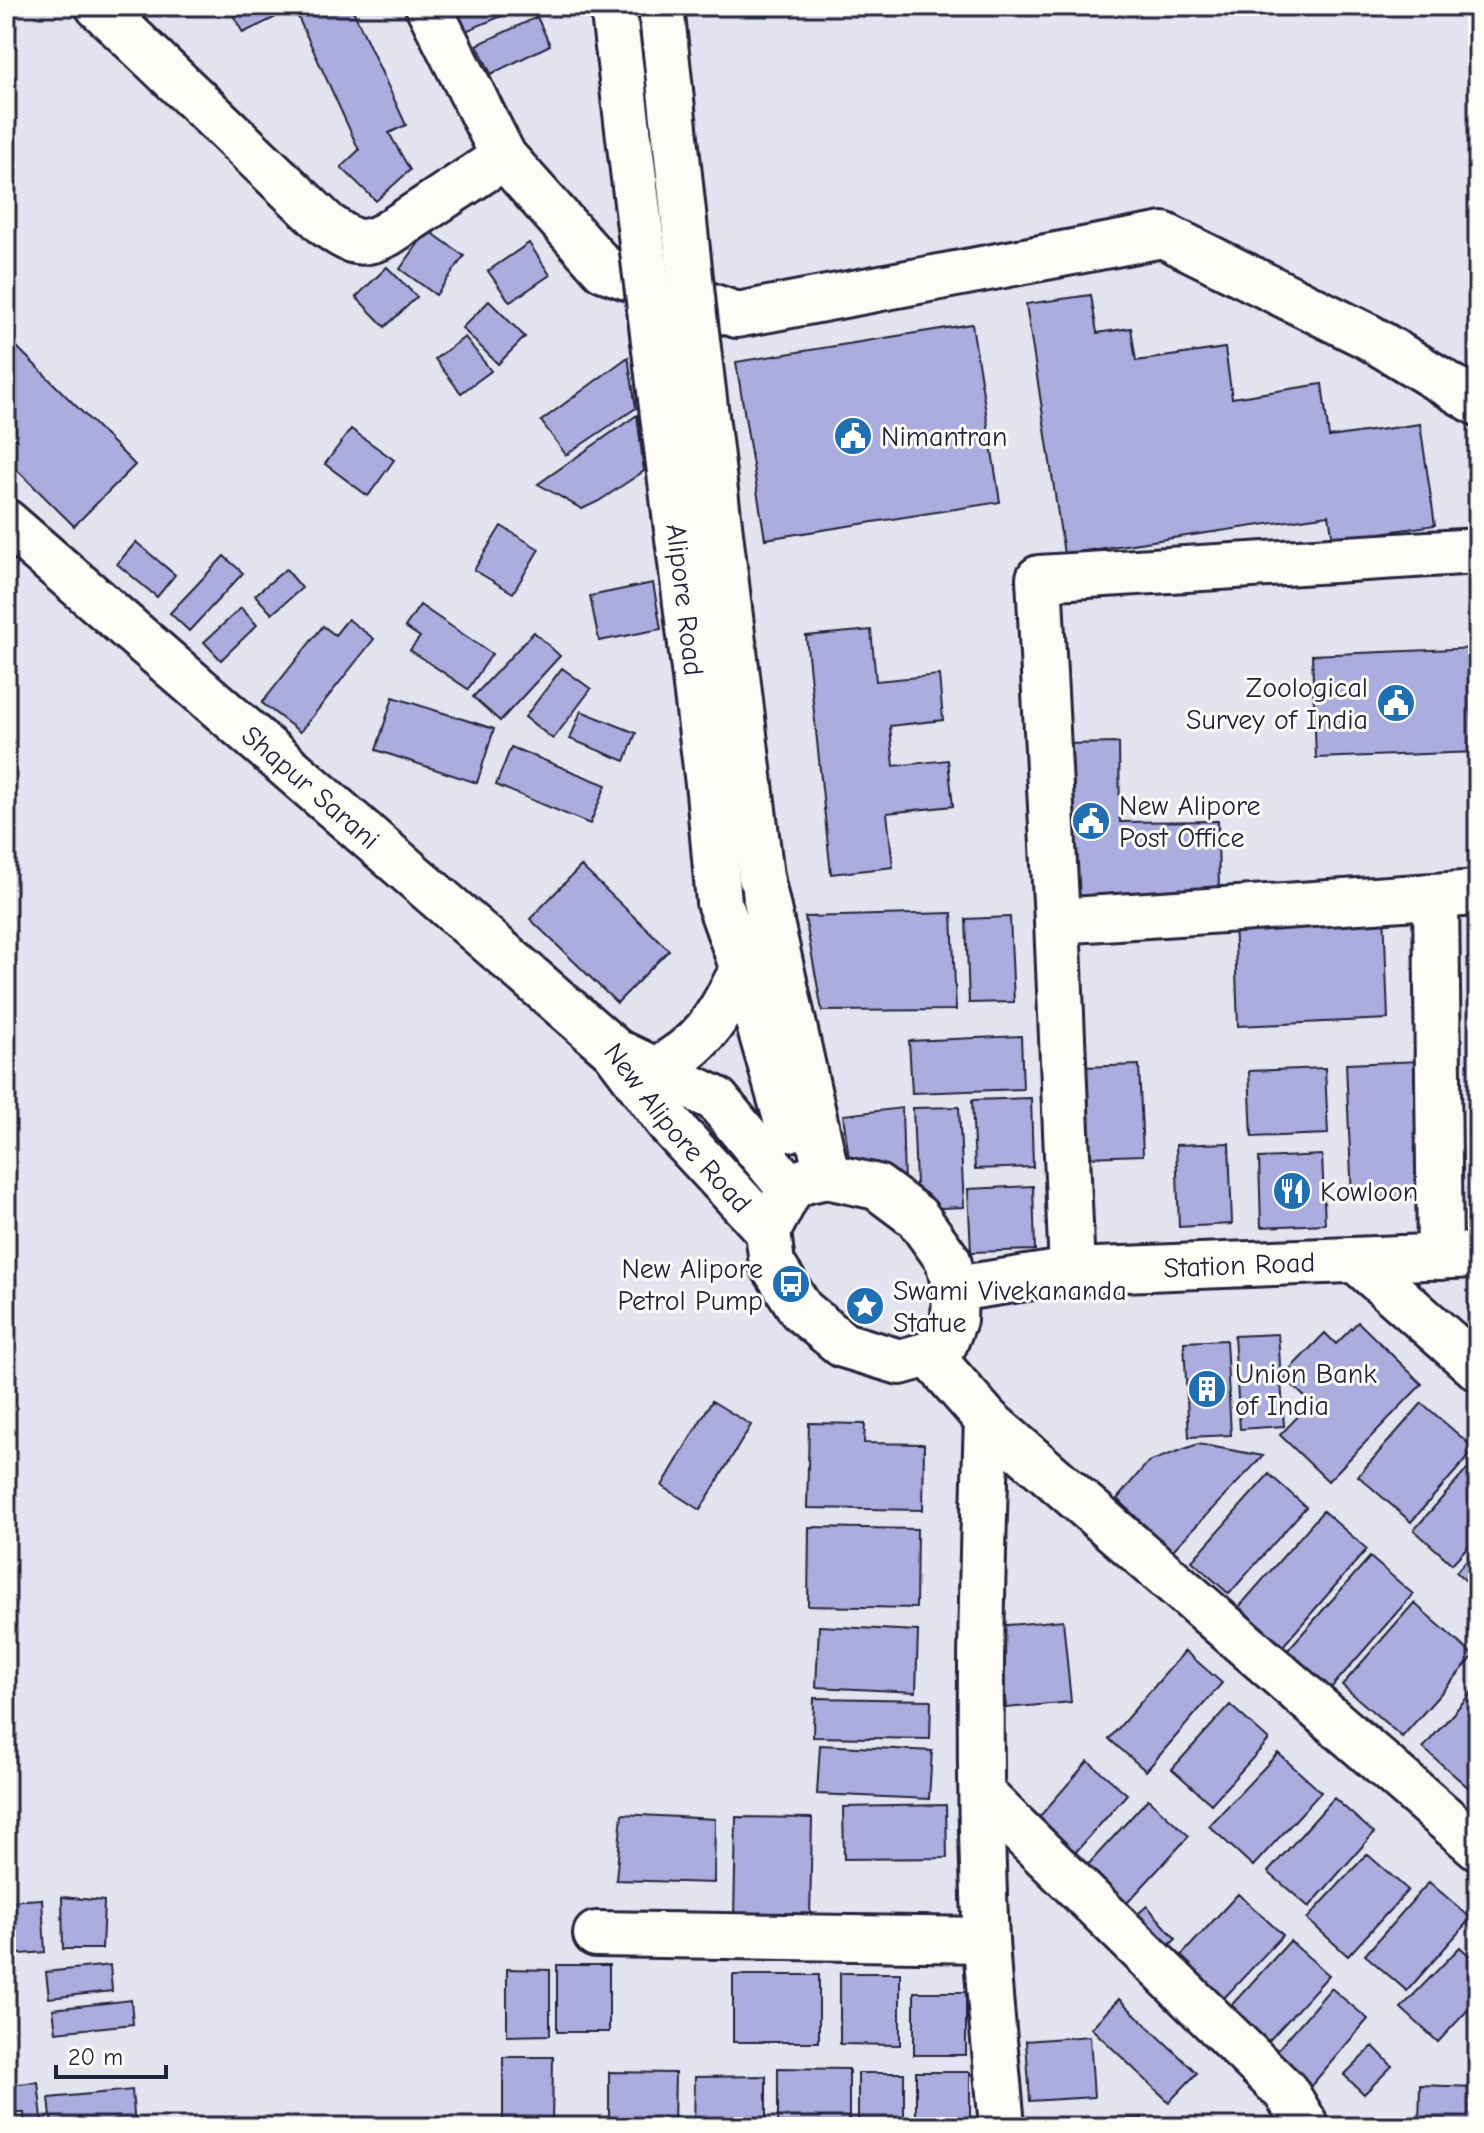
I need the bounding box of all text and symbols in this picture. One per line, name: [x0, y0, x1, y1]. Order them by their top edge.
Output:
public building icon: Nimantran: [832, 415, 874, 457]
place label: Nimantran: [881, 421, 1007, 453]
street label: Alipore Road: [659, 522, 710, 678]
place label: Zoological Survey of India: [1186, 672, 1368, 736]
public building icon: Zoological Survey of India: [1375, 682, 1417, 724]
street label: Shapur Sarani: [235, 719, 386, 856]
place label: New Alipore Post Office: [1119, 790, 1261, 854]
public building icon: New Alipore Post Office: [1070, 800, 1112, 842]
street label: New Alipore Road: [597, 1037, 758, 1219]
restaurant icon: Kowloon: [1271, 1170, 1313, 1212]
place label: Kowloon: [1320, 1176, 1418, 1208]
street label: Station Road: [1163, 1246, 1316, 1284]
place label: New Alipore Petrol Pump: [618, 1253, 763, 1317]
bus stop icon: New Alipore Petrol Pump: [770, 1263, 812, 1305]
place label: Swami Vivekananda Statue: [893, 1275, 1127, 1339]
place icon: Swami Vivekananda Statue: [844, 1285, 886, 1327]
place label: Union Bank of India: [1235, 1358, 1377, 1422]
building icon: Union Bank of India: [1186, 1368, 1228, 1410]
scale bar: [56, 2029, 166, 2079]
text: 20 m: [68, 2043, 123, 2071]

